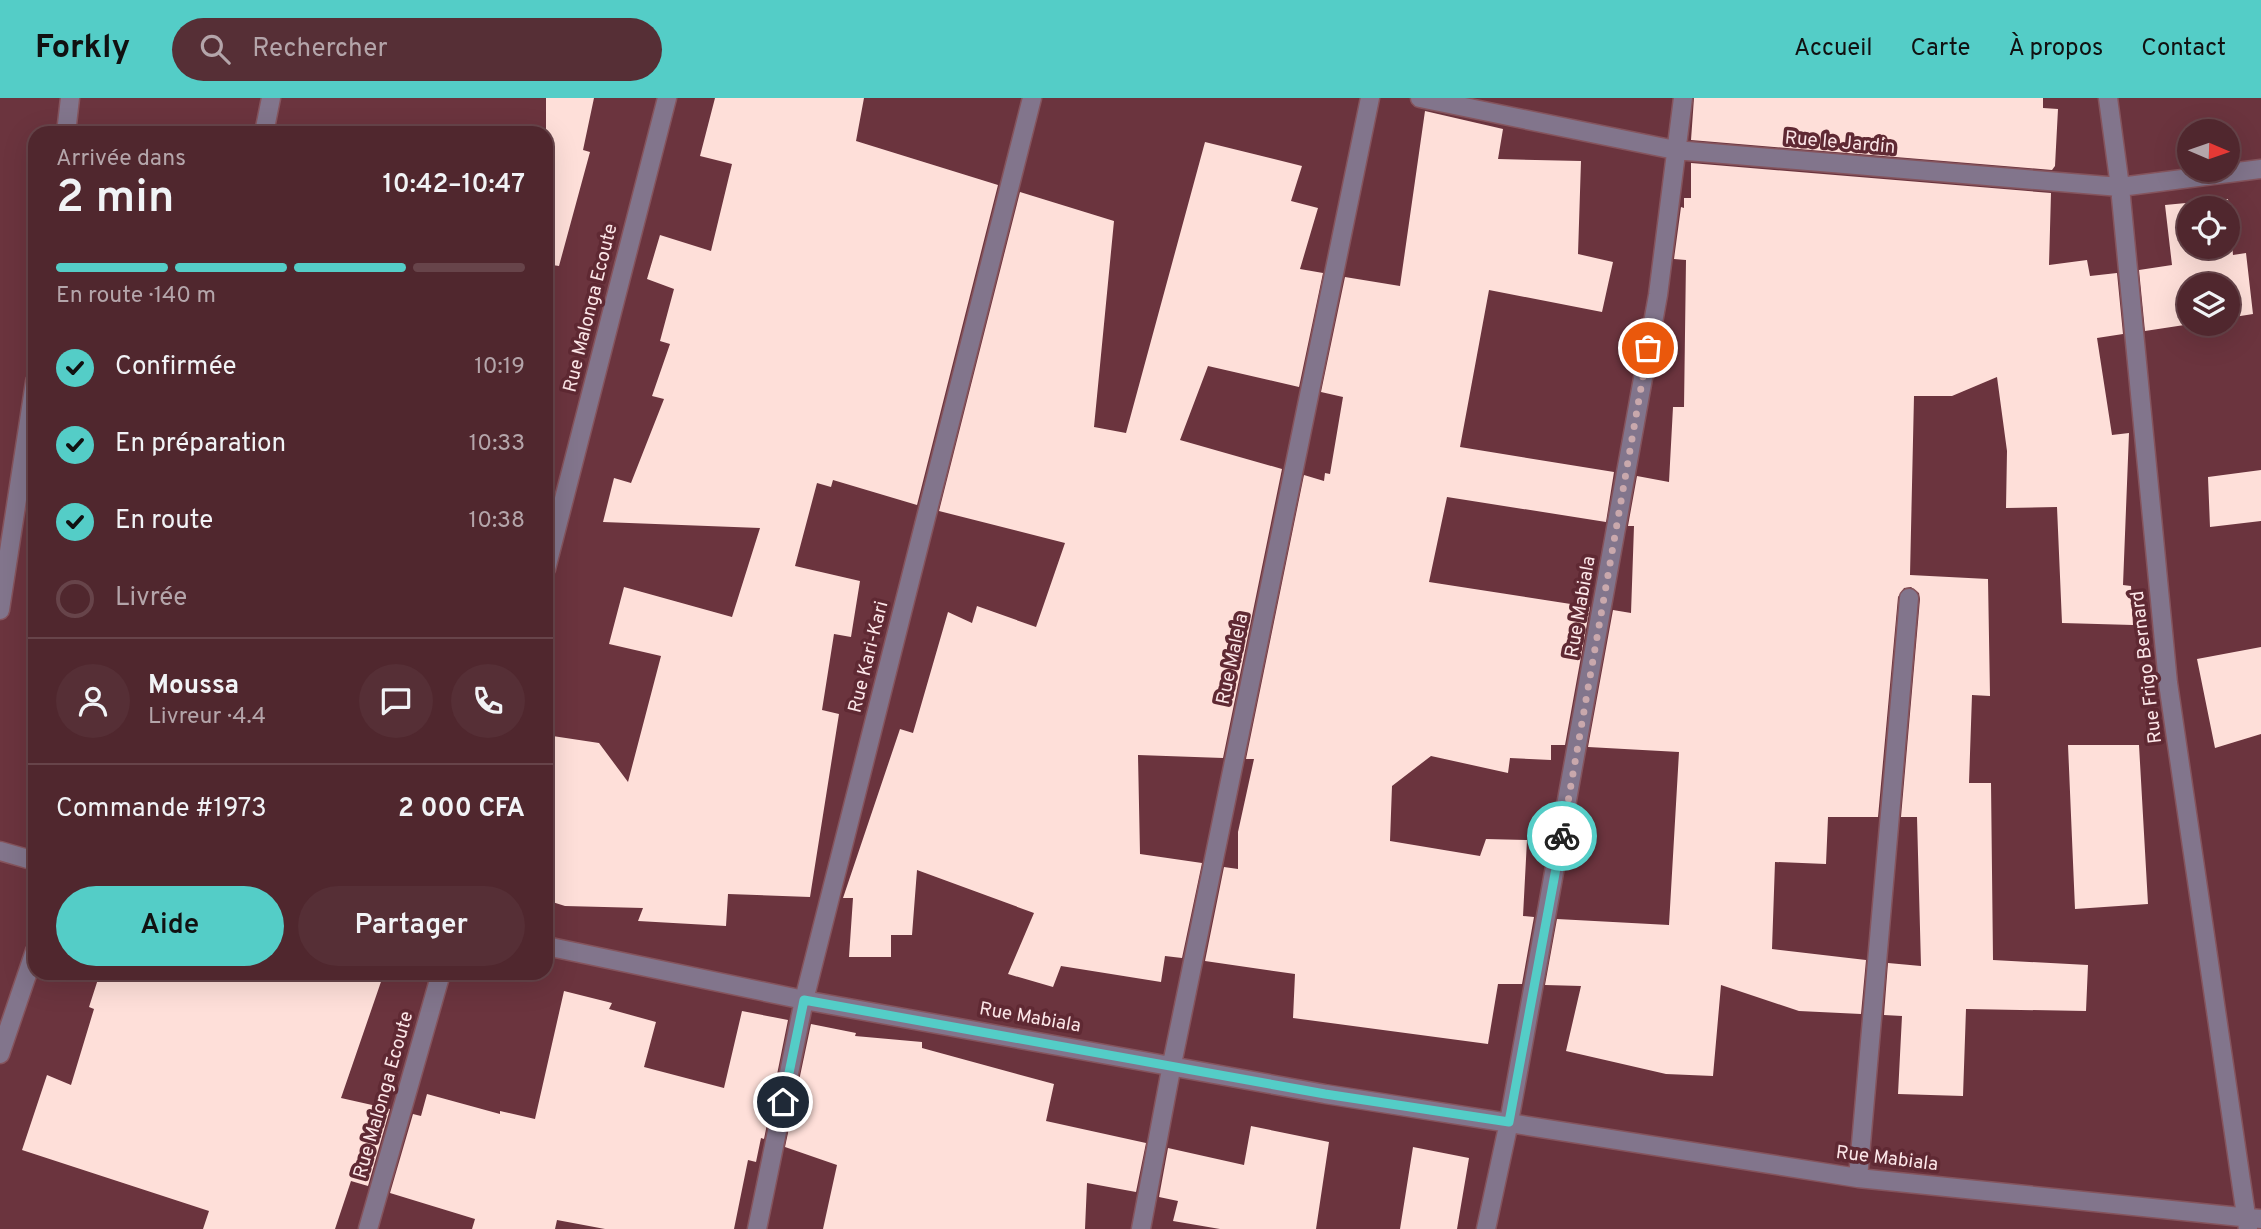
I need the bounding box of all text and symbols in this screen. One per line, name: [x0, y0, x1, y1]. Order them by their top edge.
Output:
search box: [172, 18, 662, 81]
text: Forkly: [35, 28, 130, 70]
icon: search: [196, 30, 234, 68]
text: Rechercher: [252, 33, 388, 66]
text: Accueil: [1794, 34, 1873, 64]
text: Carte: [1911, 34, 1970, 64]
text: À propos: [2008, 34, 2103, 64]
text: Contact: [2141, 34, 2226, 64]
north arrow: [2177, 119, 2240, 182]
map controls: [2177, 119, 2240, 336]
street label: Rue le Jardin: [1784, 126, 1896, 160]
text: Arrivée dans: [56, 145, 186, 174]
text: 10:42–10:47: [383, 169, 525, 202]
text: 2 min: [56, 170, 175, 229]
button: locate: [2177, 196, 2240, 259]
street label: Rue Malonga Ecoute: [558, 221, 624, 395]
button: layers: [2177, 273, 2240, 336]
text: En route · 140 m: [56, 282, 216, 311]
pin: [1618, 318, 1678, 378]
icon: bag: [1629, 329, 1667, 367]
icon: check: [56, 349, 94, 387]
text: Confirmée: [115, 351, 237, 384]
text: 10:19: [474, 353, 525, 382]
icon: check: [56, 426, 94, 464]
text: En préparation: [115, 428, 286, 461]
text: 10:33: [469, 430, 525, 459]
icon: check: [56, 503, 94, 541]
text: En route: [115, 505, 213, 538]
text: 10:38: [469, 507, 525, 536]
street label: Rue Mabiala: [1560, 554, 1602, 660]
text: Livrée: [115, 582, 187, 615]
street label: Rue Frigo Bernard: [2126, 589, 2168, 745]
street label: Rue Kari-Kari: [844, 599, 894, 715]
street label: Rue Malela: [1212, 611, 1254, 707]
button: person: [56, 664, 130, 738]
button: chat: [359, 664, 433, 738]
button: phone: [451, 664, 525, 738]
text: Moussa: [148, 670, 239, 703]
text: Livreur · 4.4: [148, 703, 266, 732]
text: Commande #1973: [56, 793, 267, 826]
text: 2 000 CFA: [398, 793, 525, 826]
courier: [1527, 801, 1597, 871]
icon: bike: [1543, 817, 1581, 855]
button: Aide: [56, 886, 284, 966]
button: Partager: [298, 886, 525, 966]
street label: Rue Mabiala: [977, 997, 1083, 1039]
street label: Rue Malonga Ecoute: [349, 1009, 419, 1181]
pin: [753, 1072, 813, 1132]
icon: home: [764, 1083, 802, 1121]
street label: Rue Mabiala: [1835, 1141, 1939, 1177]

